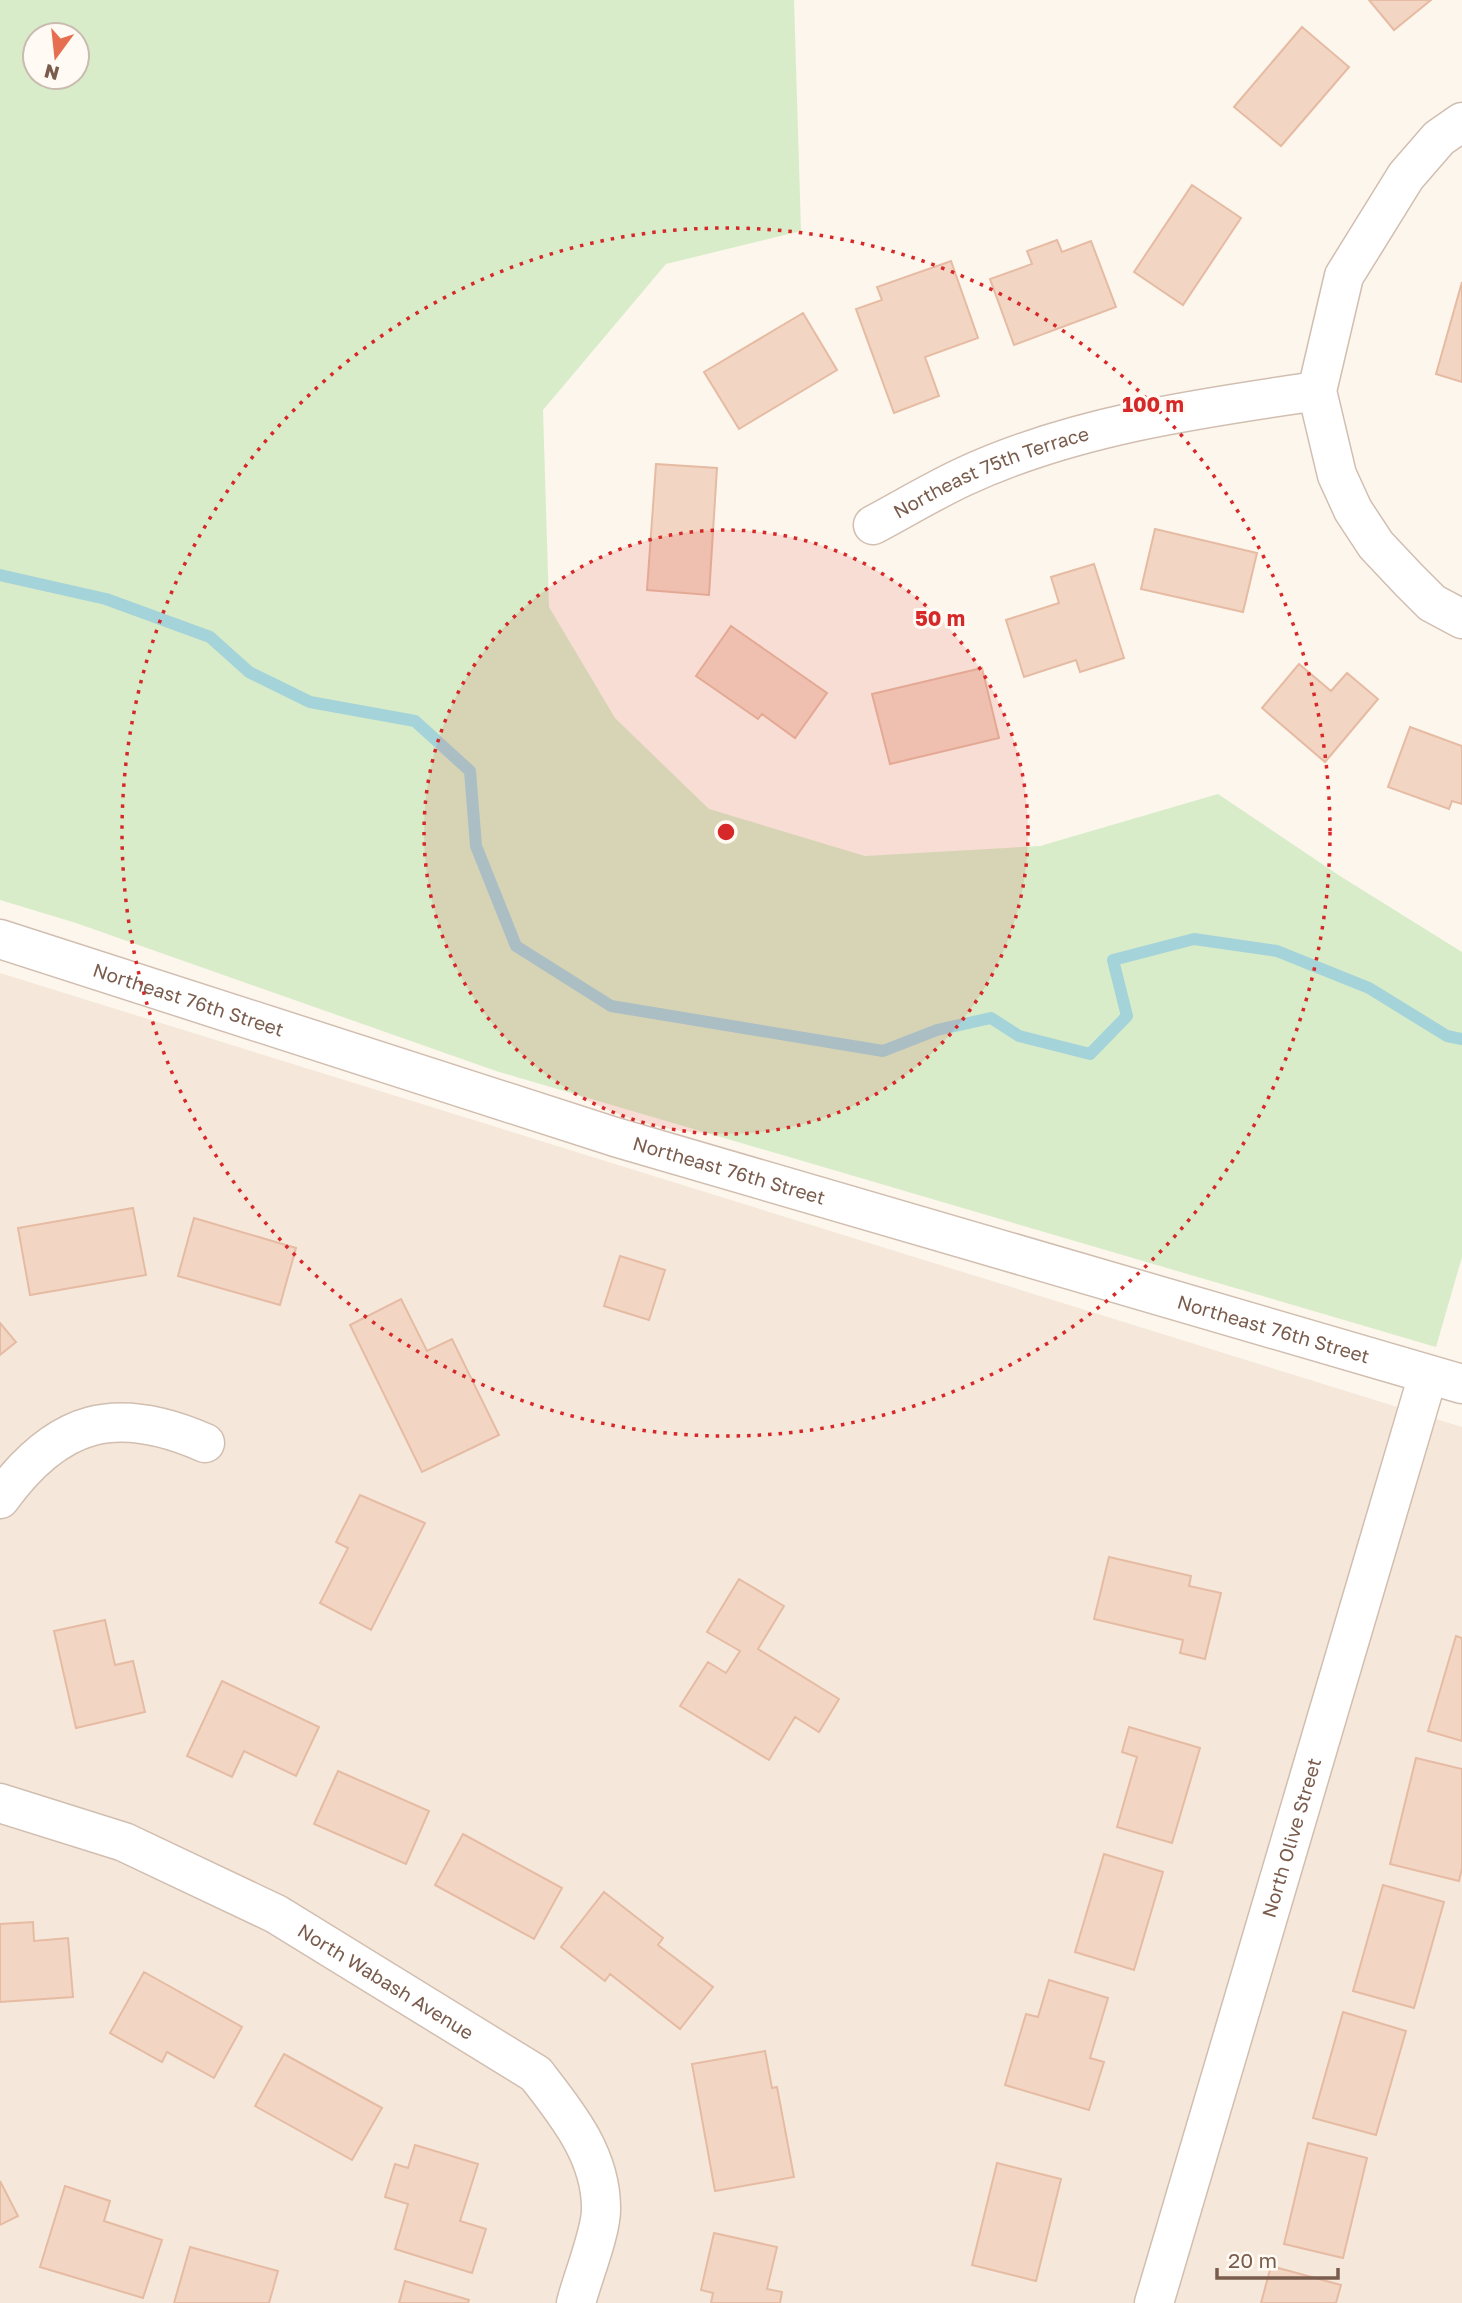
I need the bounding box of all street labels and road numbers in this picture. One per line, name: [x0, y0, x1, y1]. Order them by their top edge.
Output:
street label: Northeast 75th Terrace: [889, 421, 1091, 523]
street label: Northeast 76th Street: [90, 958, 287, 1041]
street label: Northeast 76th Street: [630, 1131, 828, 1209]
street label: Northeast 76th Street: [1175, 1290, 1372, 1367]
street label: North Olive Street: [1256, 1755, 1325, 1920]
street label: North Wabash Avenue: [294, 1918, 478, 2044]

